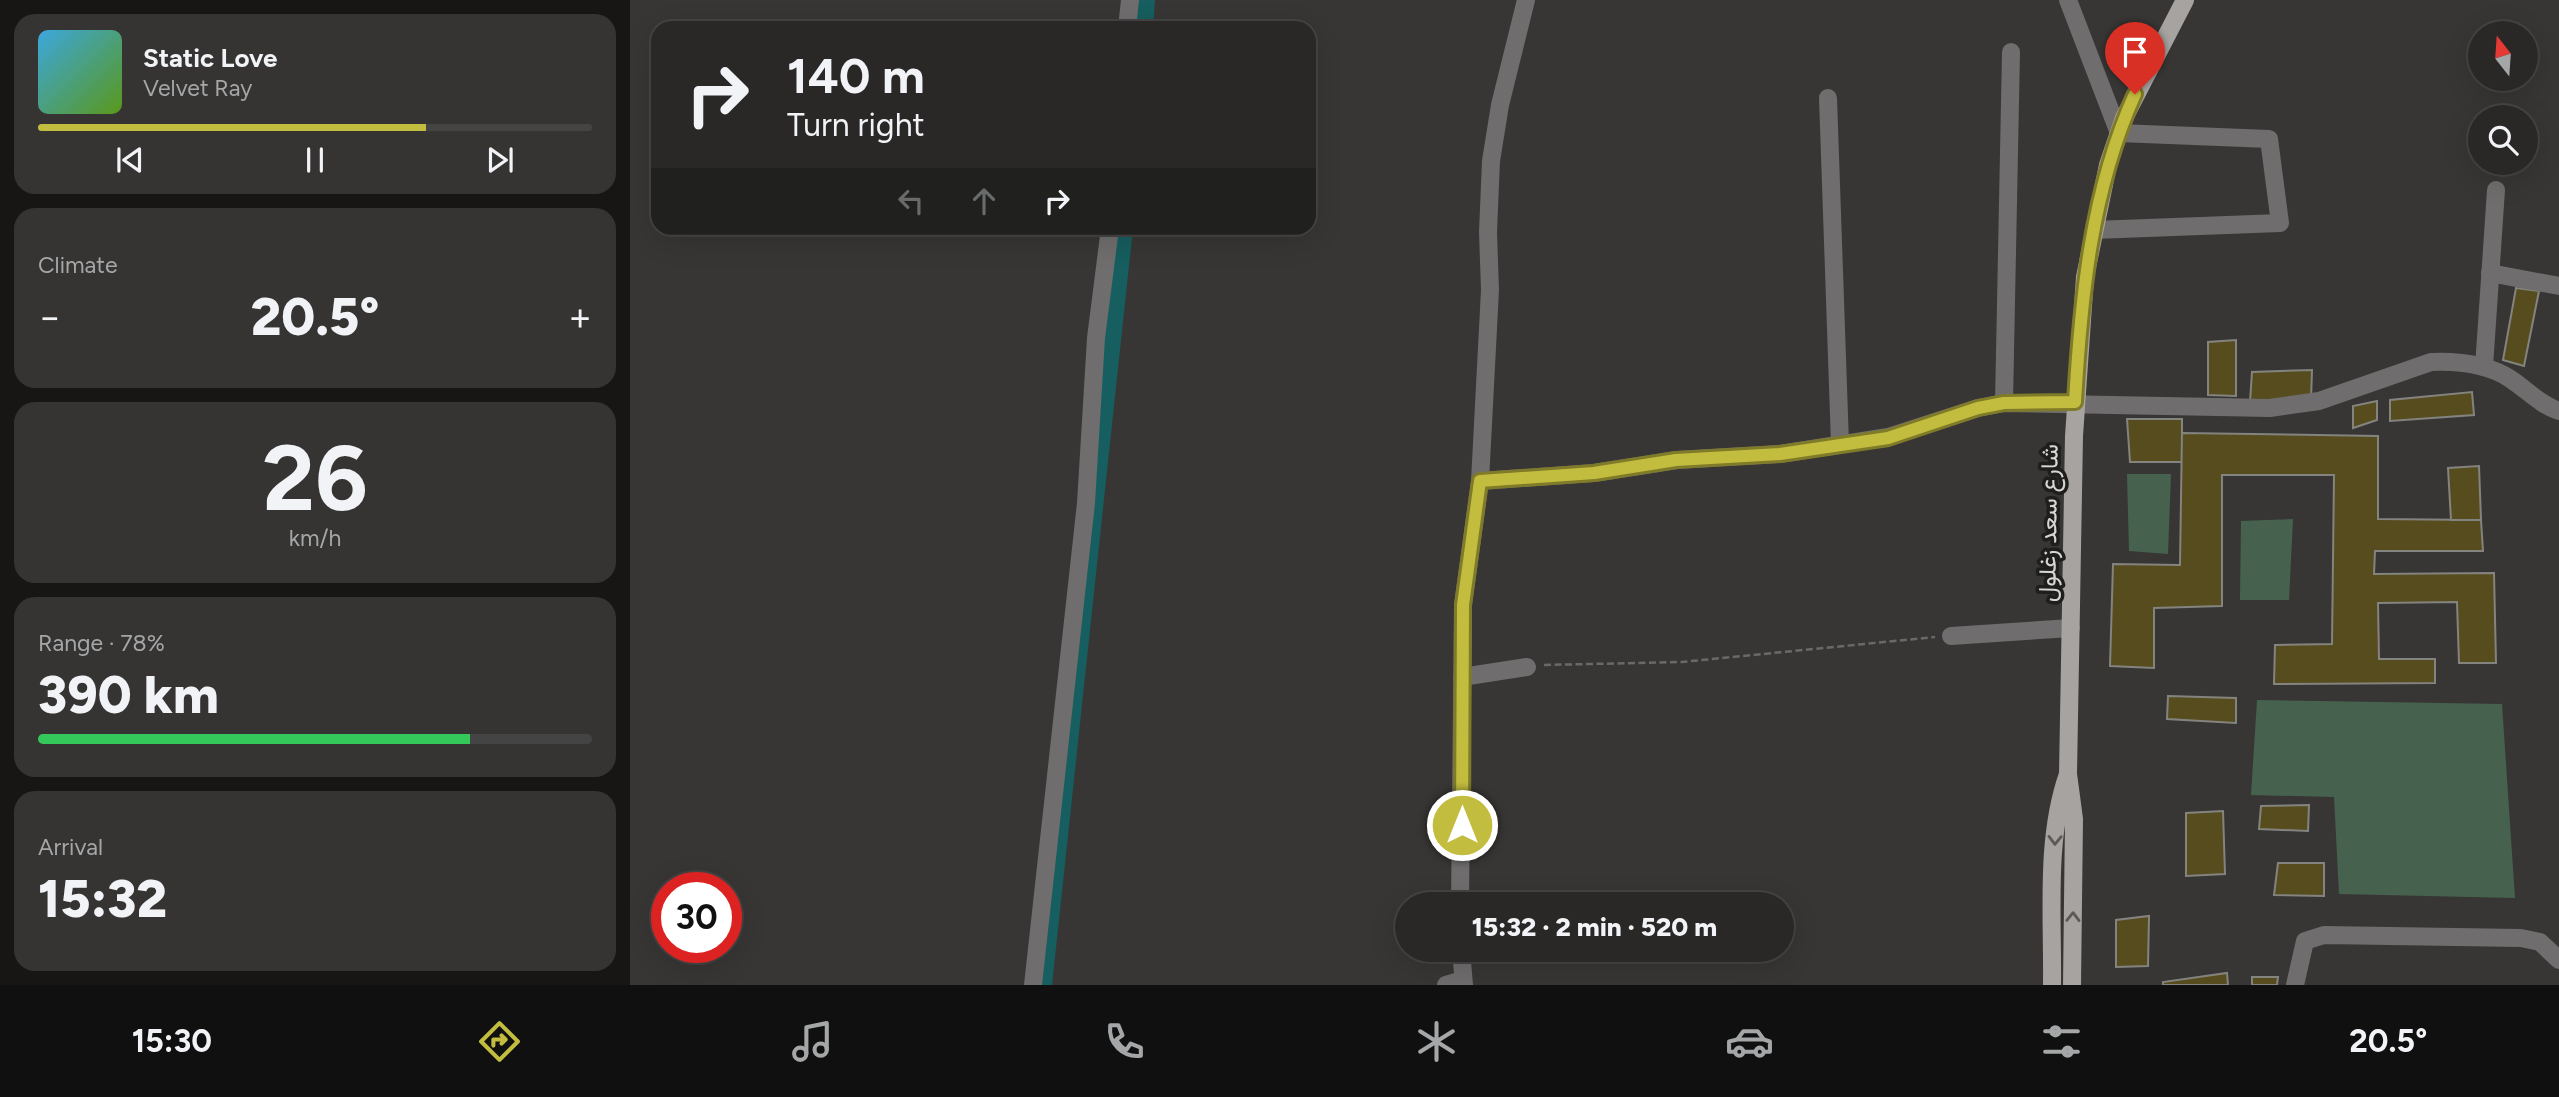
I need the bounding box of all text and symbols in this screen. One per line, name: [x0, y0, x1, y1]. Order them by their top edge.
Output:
north arrow: [2468, 21, 2538, 91]
map controls: [2468, 21, 2538, 175]
pin: [2105, 22, 2165, 94]
icon: arrive: [2116, 33, 2154, 71]
text: Static Love: [143, 42, 277, 74]
text: 140 m: [787, 46, 925, 105]
icon: right: [672, 49, 763, 140]
text: Velvet Ray: [143, 74, 252, 102]
button: search: [2468, 105, 2538, 175]
text: Turn right: [787, 106, 925, 144]
icon: previous: [111, 141, 149, 179]
icon: pause: [296, 141, 334, 179]
icon: next: [481, 141, 519, 179]
icon: left: [892, 182, 930, 220]
icon: ahead: [965, 182, 1003, 220]
icon: right: [1038, 182, 1076, 220]
text: Climate: [38, 251, 117, 279]
text: 20.5°: [251, 286, 379, 348]
text: −: [38, 294, 62, 340]
text: +: [568, 294, 592, 340]
text: 26: [262, 424, 368, 533]
street label: شارع سعد زغلول: [2032, 444, 2066, 602]
text: km/h: [289, 524, 341, 552]
text: Range · 78%: [38, 629, 165, 657]
text: 390 km: [38, 664, 219, 726]
position arrow: [1425, 788, 1499, 862]
text: Arrival: [38, 833, 103, 861]
one-way arrow: [2047, 836, 2063, 846]
text: 15:32: [38, 868, 167, 930]
speed limit sign: 30: [651, 872, 742, 963]
text: 15:32 · 2 min · 520 m: [1472, 911, 1717, 943]
one-way arrow: [2065, 911, 2081, 922]
icon: directions: [475, 1017, 524, 1066]
icon: music: [788, 1017, 837, 1066]
icon: phone: [1100, 1017, 1149, 1066]
icon: climate: [1412, 1017, 1461, 1066]
icon: car: [1725, 1017, 1774, 1066]
icon: filters: [2037, 1017, 2086, 1066]
text: 15:30: [132, 1022, 212, 1060]
text: 20.5°: [2349, 1022, 2427, 1060]

